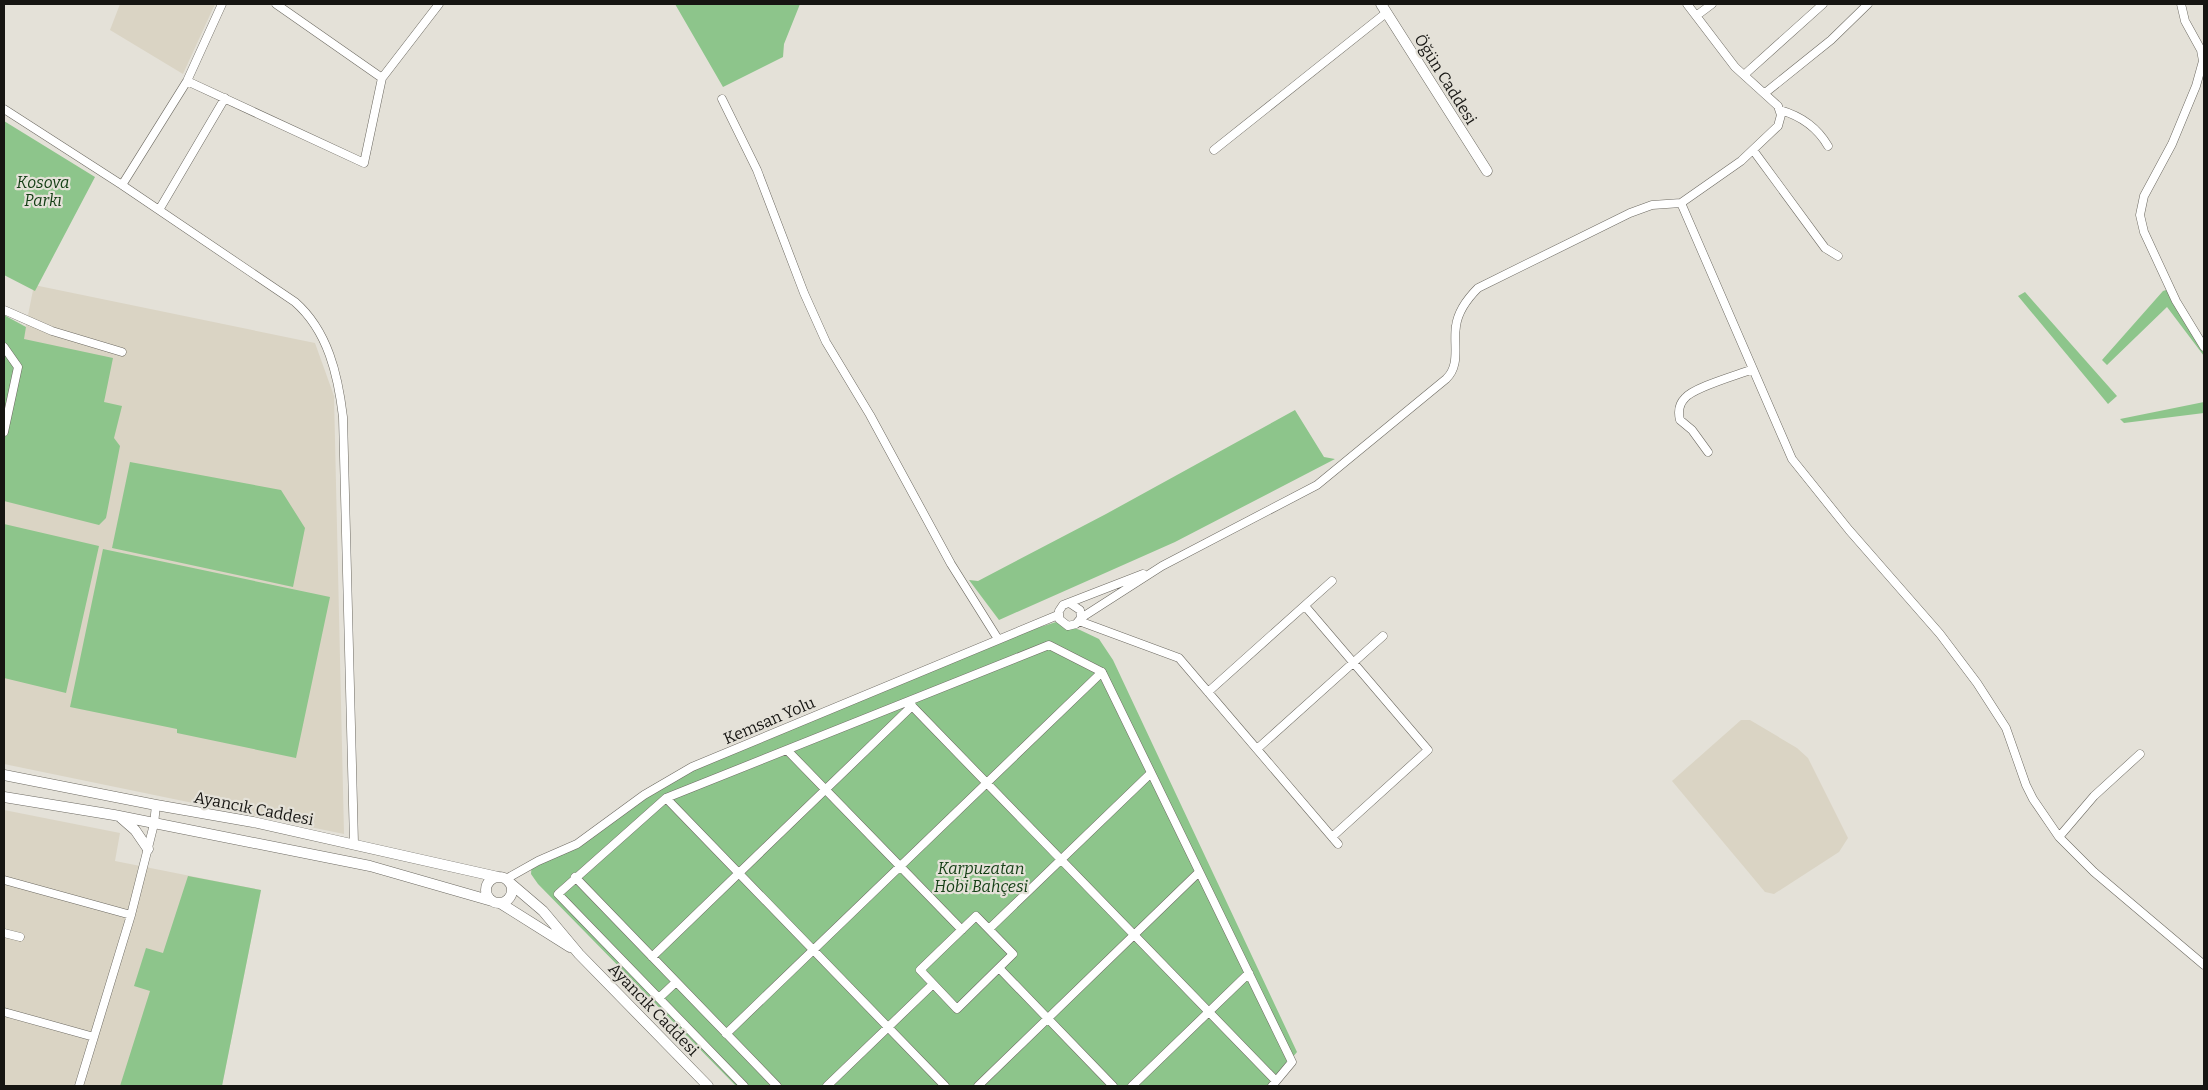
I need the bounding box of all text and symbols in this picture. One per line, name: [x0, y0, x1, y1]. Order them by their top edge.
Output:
street label: Öğün Caddesi: [1410, 31, 1481, 128]
park label: Kosova Parkı: [17, 173, 69, 210]
street label: Kemsan Yolu: [721, 693, 818, 748]
street label: Ayancık Caddesi: [192, 788, 316, 829]
park label: Karpuzatan Hobi Bahçesi: [934, 859, 1028, 896]
street label: Ayancık Caddesi: [605, 959, 703, 1060]

